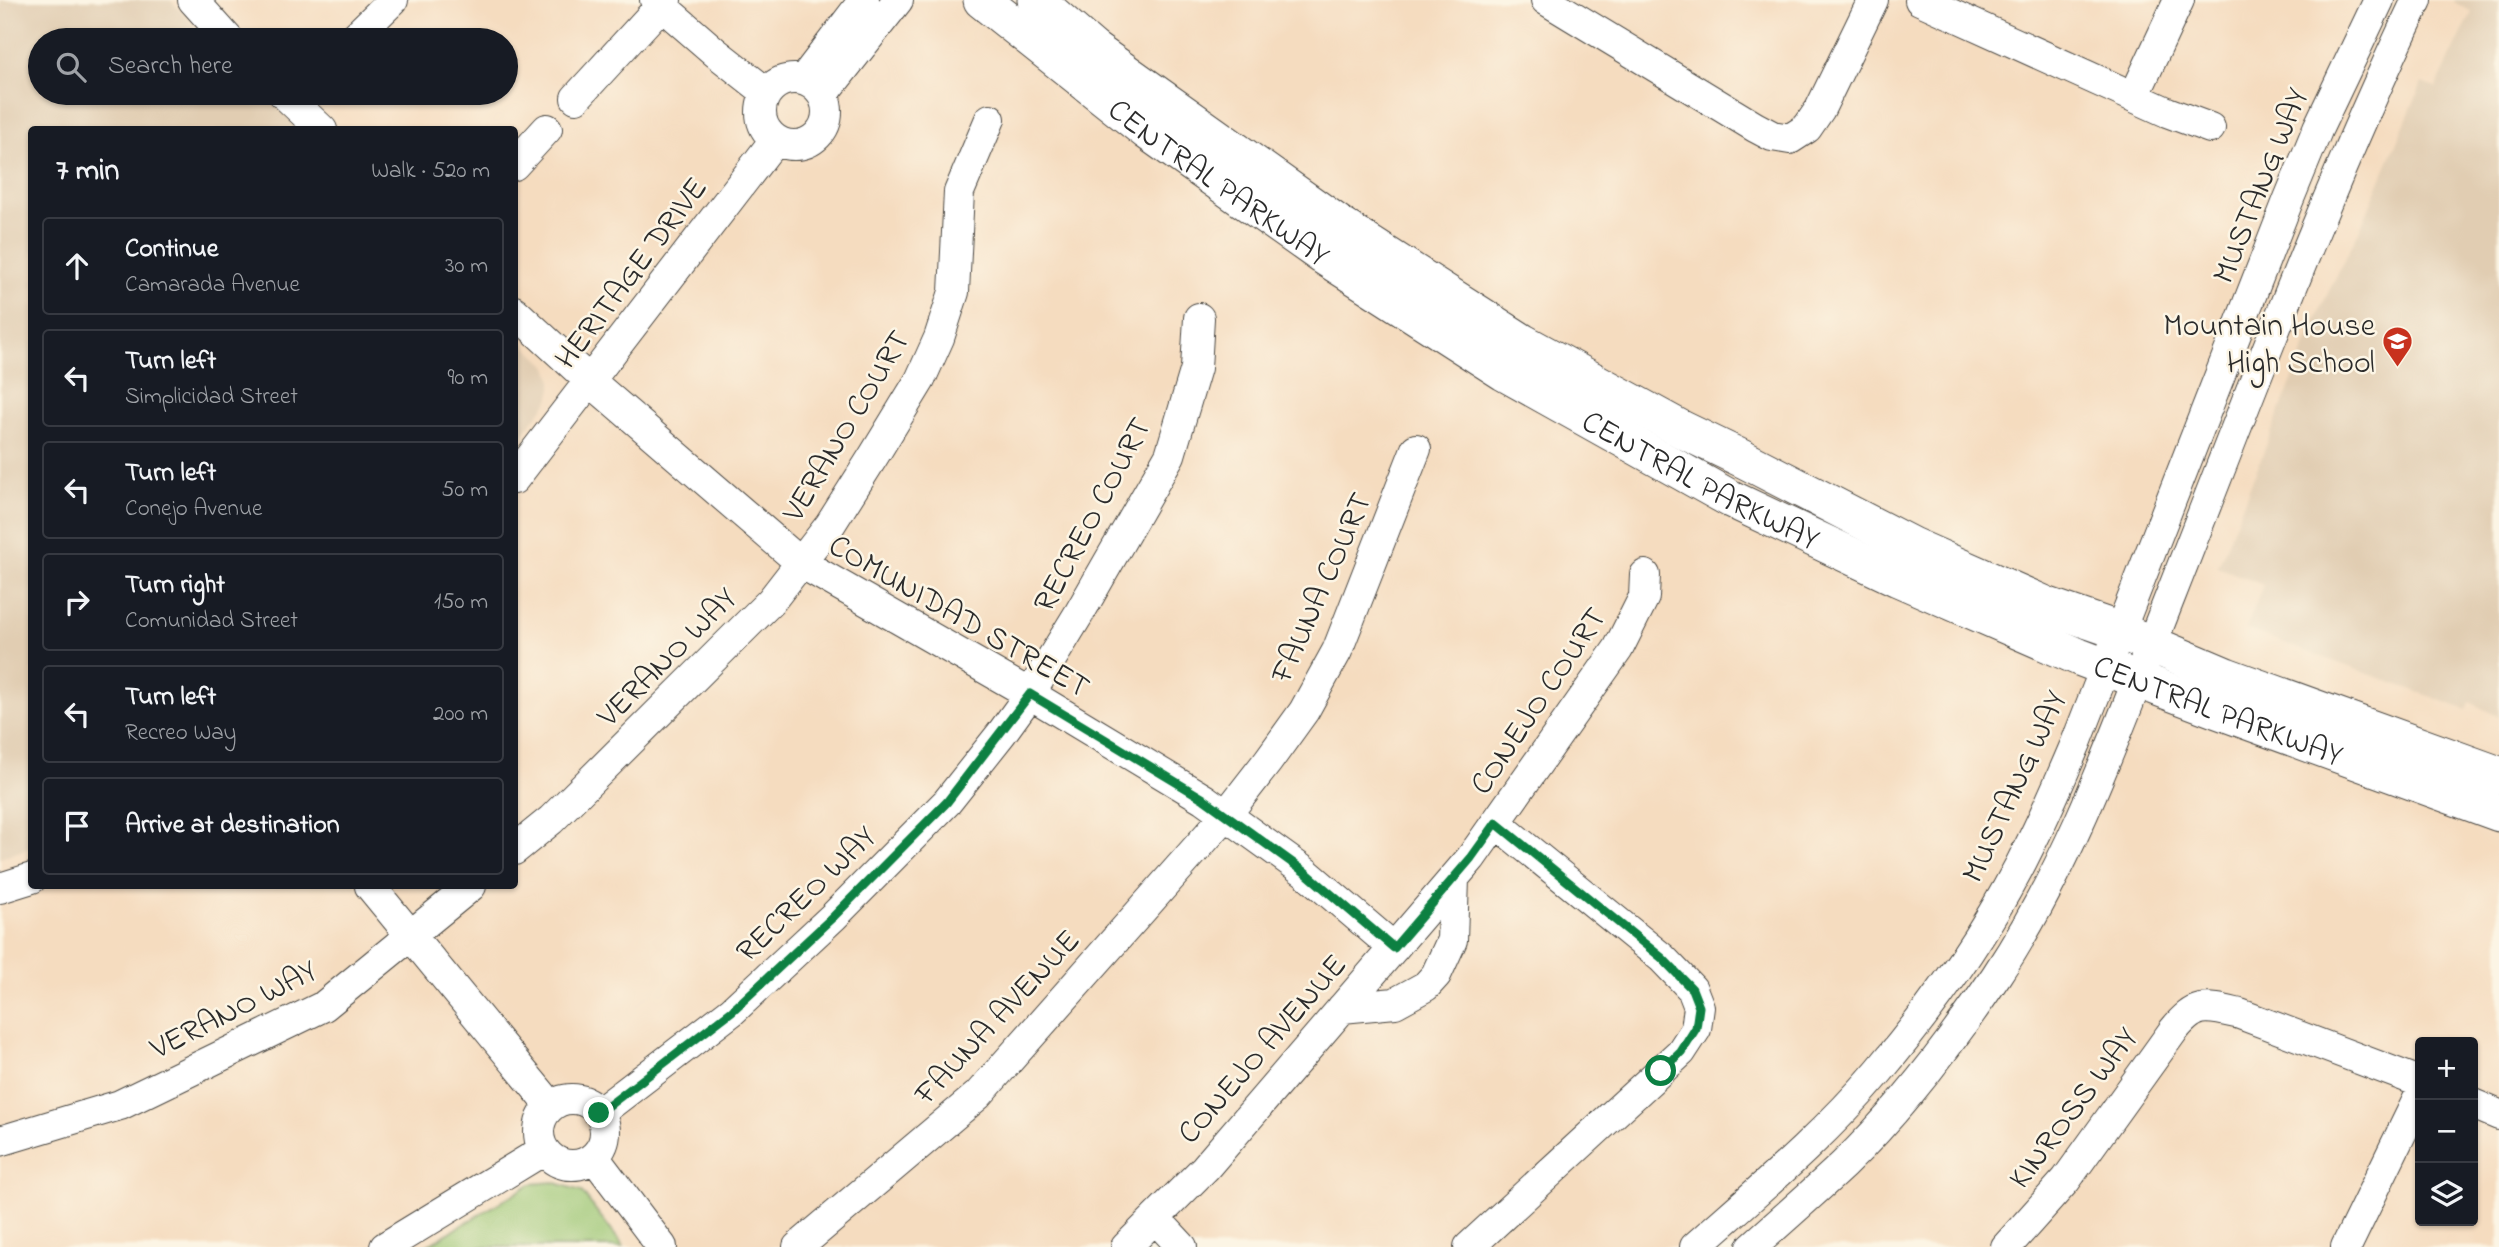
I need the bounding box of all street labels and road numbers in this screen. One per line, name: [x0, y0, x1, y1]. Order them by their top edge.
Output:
street label: MUSTANG WAY: [2202, 81, 2323, 291]
street label: CENTRAL PARKWAY: [1096, 88, 1338, 280]
street label: HERITAGE DRIVE: [545, 168, 721, 380]
street label: VERANO COURT: [772, 322, 924, 532]
street label: CENTRAL PARKWAY: [1572, 400, 1826, 565]
street label: RECREO COURT: [1023, 410, 1165, 621]
street label: FAUNA COURT: [1260, 486, 1386, 692]
street label: COMUNIDAD STREET: [819, 524, 1098, 712]
street label: VERANO WAY: [587, 577, 750, 740]
street label: CONEJO COURT: [1460, 599, 1620, 805]
street label: CENTRAL PARKWAY: [2086, 645, 2349, 781]
street label: MUSTANG WAY: [1951, 683, 2081, 891]
street label: RECREO WAY: [726, 816, 889, 975]
street label: FAUNA AVENUE: [904, 920, 1093, 1118]
street label: CONEJO AVENUE: [1168, 945, 1360, 1156]
street label: VERANO WAY: [142, 949, 326, 1074]
street label: KINROSS WAY: [1998, 1018, 2152, 1200]

